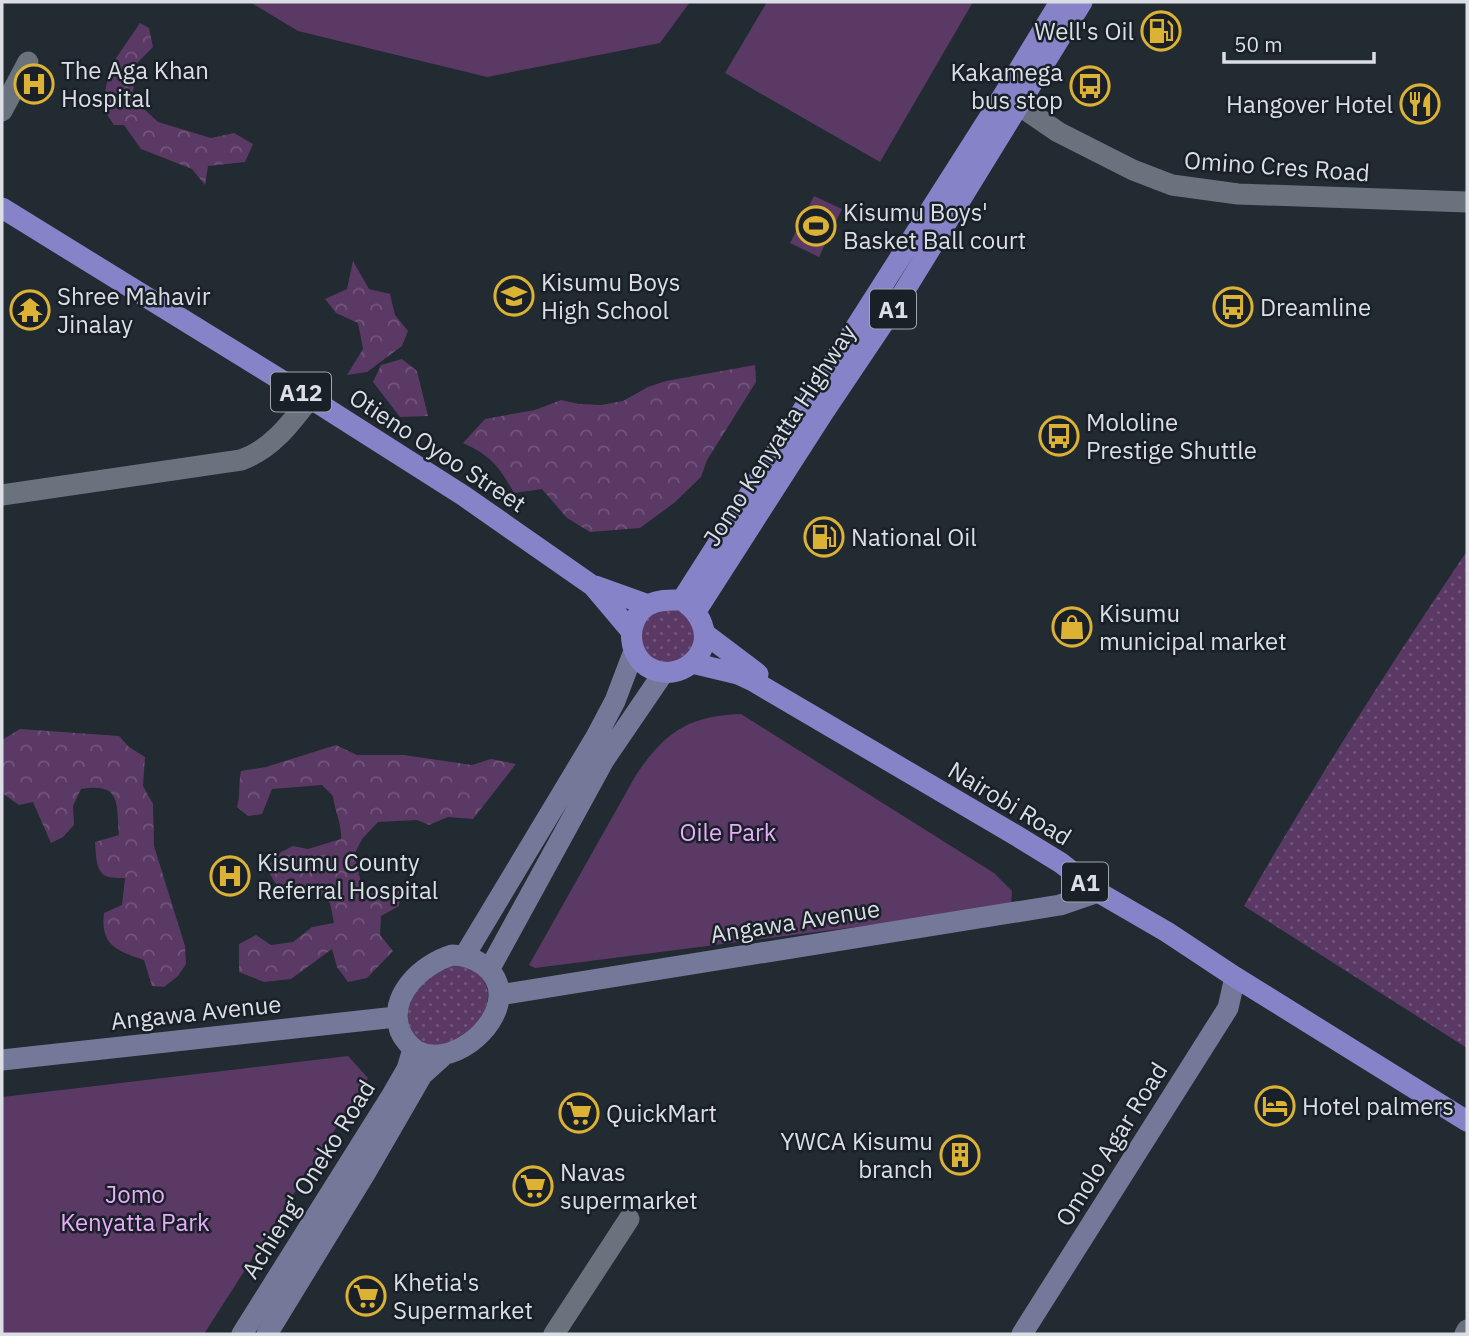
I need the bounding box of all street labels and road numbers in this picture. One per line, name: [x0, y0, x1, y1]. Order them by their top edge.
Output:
street label: Omino Cres Road: [1183, 144, 1371, 188]
road number: A1: [870, 290, 916, 328]
street label: Jomo Kenyatta Highway: [695, 318, 863, 552]
road number: A12: [271, 372, 331, 412]
street label: Otieno Oyoo Street: [344, 381, 532, 519]
street label: Nairobi Road: [942, 754, 1078, 852]
road number: A1: [1062, 862, 1108, 902]
street label: Angawa Avenue: [708, 892, 882, 950]
street label: Angawa Avenue: [109, 987, 283, 1037]
street label: Omolo Agar Road: [1048, 1056, 1174, 1232]
street label: Achieng' Oneko Road: [234, 1074, 382, 1284]

